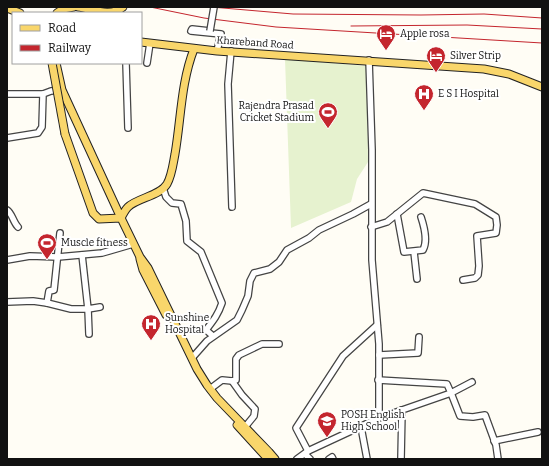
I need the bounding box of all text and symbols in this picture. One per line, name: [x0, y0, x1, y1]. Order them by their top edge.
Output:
legend: [12, 12, 142, 64]
text: Road: [48, 21, 76, 35]
hotel icon: Apple rosa: [375, 23, 397, 51]
place label: Apple rosa: [400, 28, 450, 40]
street label: Khareband Road: [216, 34, 294, 52]
text: Railway: [48, 41, 92, 55]
hotel icon: Silver Strip: [425, 45, 447, 73]
place label: Silver Strip: [450, 50, 501, 62]
hospital icon: E S I Hospital: [413, 83, 435, 111]
place label: E S I Hospital: [438, 88, 499, 100]
place label: Rajendra Prasad Cricket Stadium: [238, 100, 314, 124]
sports icon: Rajendra Prasad Cricket Stadium: [317, 101, 339, 129]
sports icon: Muscle fitness: [36, 232, 58, 260]
place label: Muscle fitness: [61, 237, 128, 249]
place label: Sunshine Hospital: [165, 312, 209, 336]
hospital icon: Sunshine Hospital: [140, 313, 162, 341]
place label: POSH English High School: [341, 409, 406, 433]
school or university icon: POSH English High School: [316, 410, 338, 438]

